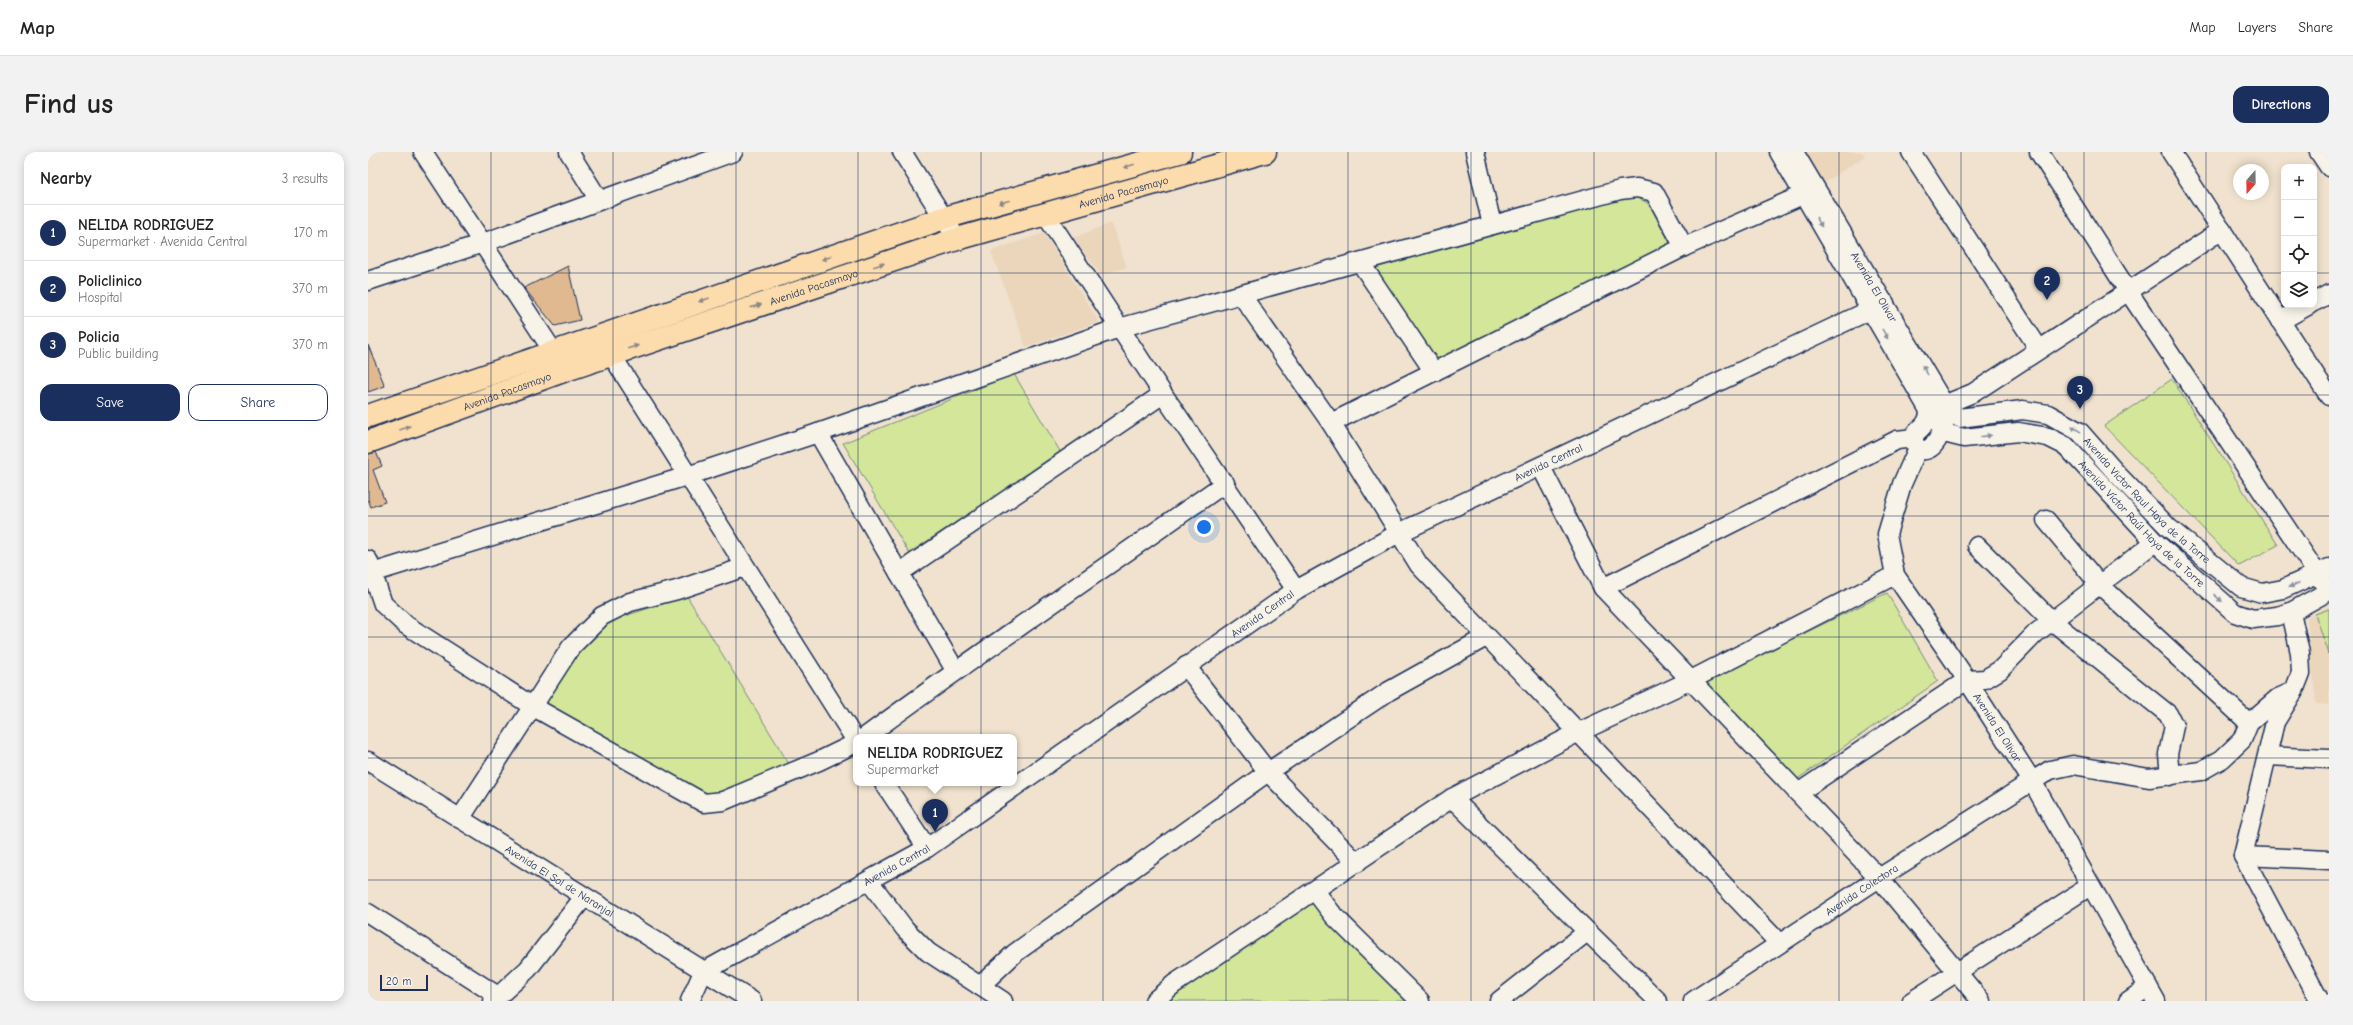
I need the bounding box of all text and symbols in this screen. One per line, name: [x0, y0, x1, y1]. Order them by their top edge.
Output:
text: Map: [20, 17, 55, 39]
text: Map: [2189, 19, 2216, 36]
text: Layers: [2238, 19, 2276, 36]
text: Share: [2298, 19, 2333, 36]
button: Directions: [2233, 86, 2329, 123]
text: Find us: [24, 88, 113, 120]
one-way arrow: [1123, 163, 1135, 169]
north arrow: [2233, 164, 2269, 200]
map controls: [2281, 164, 2317, 308]
button: +: [2281, 164, 2317, 200]
text: Nearby: [40, 169, 91, 188]
text: 3 results: [282, 171, 328, 186]
street label: Avenida Pacasmayo: [1077, 173, 1170, 211]
one-way arrow: [998, 199, 1010, 205]
button: −: [2281, 200, 2317, 236]
text: NELIDA RODRIGUEZ: [78, 216, 214, 234]
one-way arrow: [1816, 216, 1823, 228]
text: 1: [50, 225, 56, 240]
text: 170 m: [294, 225, 328, 240]
text: Supermarket · Avenida Central: [78, 234, 247, 249]
button: locate: [2281, 236, 2317, 272]
street label: Avenida El Olivar: [1848, 250, 1900, 325]
one-way arrow: [820, 255, 832, 261]
one-way arrow: [874, 262, 886, 268]
street label: Avenida Pacasmayo: [768, 266, 860, 308]
pin: 2: [2034, 267, 2060, 300]
text: Policlinico: [78, 272, 142, 290]
button: layers: [2281, 272, 2317, 308]
text: 2: [50, 281, 56, 296]
text: 370 m: [292, 281, 328, 296]
text: Hospital: [78, 290, 122, 305]
one-way arrow: [697, 297, 709, 303]
one-way arrow: [750, 303, 762, 309]
text: Policia: [78, 328, 120, 346]
one-way arrow: [1881, 328, 1888, 340]
text: 3: [50, 337, 56, 352]
text: 370 m: [292, 337, 328, 352]
one-way arrow: [627, 344, 639, 350]
text: Public building: [78, 346, 159, 361]
one-way arrow: [1921, 364, 1928, 376]
street label: Avenida Pacasmayo: [461, 369, 553, 413]
pin: 3: [2067, 376, 2093, 409]
button: Save: [40, 384, 180, 421]
button: Share: [188, 384, 328, 421]
one-way arrow: [399, 425, 411, 431]
one-way arrow: [2070, 426, 2082, 433]
one-way arrow: [1980, 433, 1992, 439]
street label: Avenida Victor Raul Haya de la Torre: [2081, 434, 2213, 566]
street label: Avenida Central: [1512, 441, 1585, 484]
street label: Avenida Víctor Raúl Haya de la Torre: [2076, 457, 2208, 590]
your location: [1194, 517, 1214, 537]
one-way arrow: [2287, 582, 2299, 588]
street label: Avenida Central: [1228, 587, 1296, 640]
one-way arrow: [2213, 594, 2223, 603]
street label: Avenida El Olivar: [1971, 690, 2025, 765]
popup: [853, 734, 1017, 786]
text: NELIDA RODRIGUEZ: [867, 744, 1003, 762]
text: Supermarket: [867, 762, 939, 777]
pin: 1: [922, 799, 948, 832]
street label: Avenida Central: [861, 841, 932, 888]
street label: Avenida El Sol de Naranjal: [503, 842, 616, 920]
street label: Avenida Colectora: [1823, 861, 1900, 918]
scale bar: [380, 973, 428, 992]
text: 20 m: [386, 975, 411, 988]

